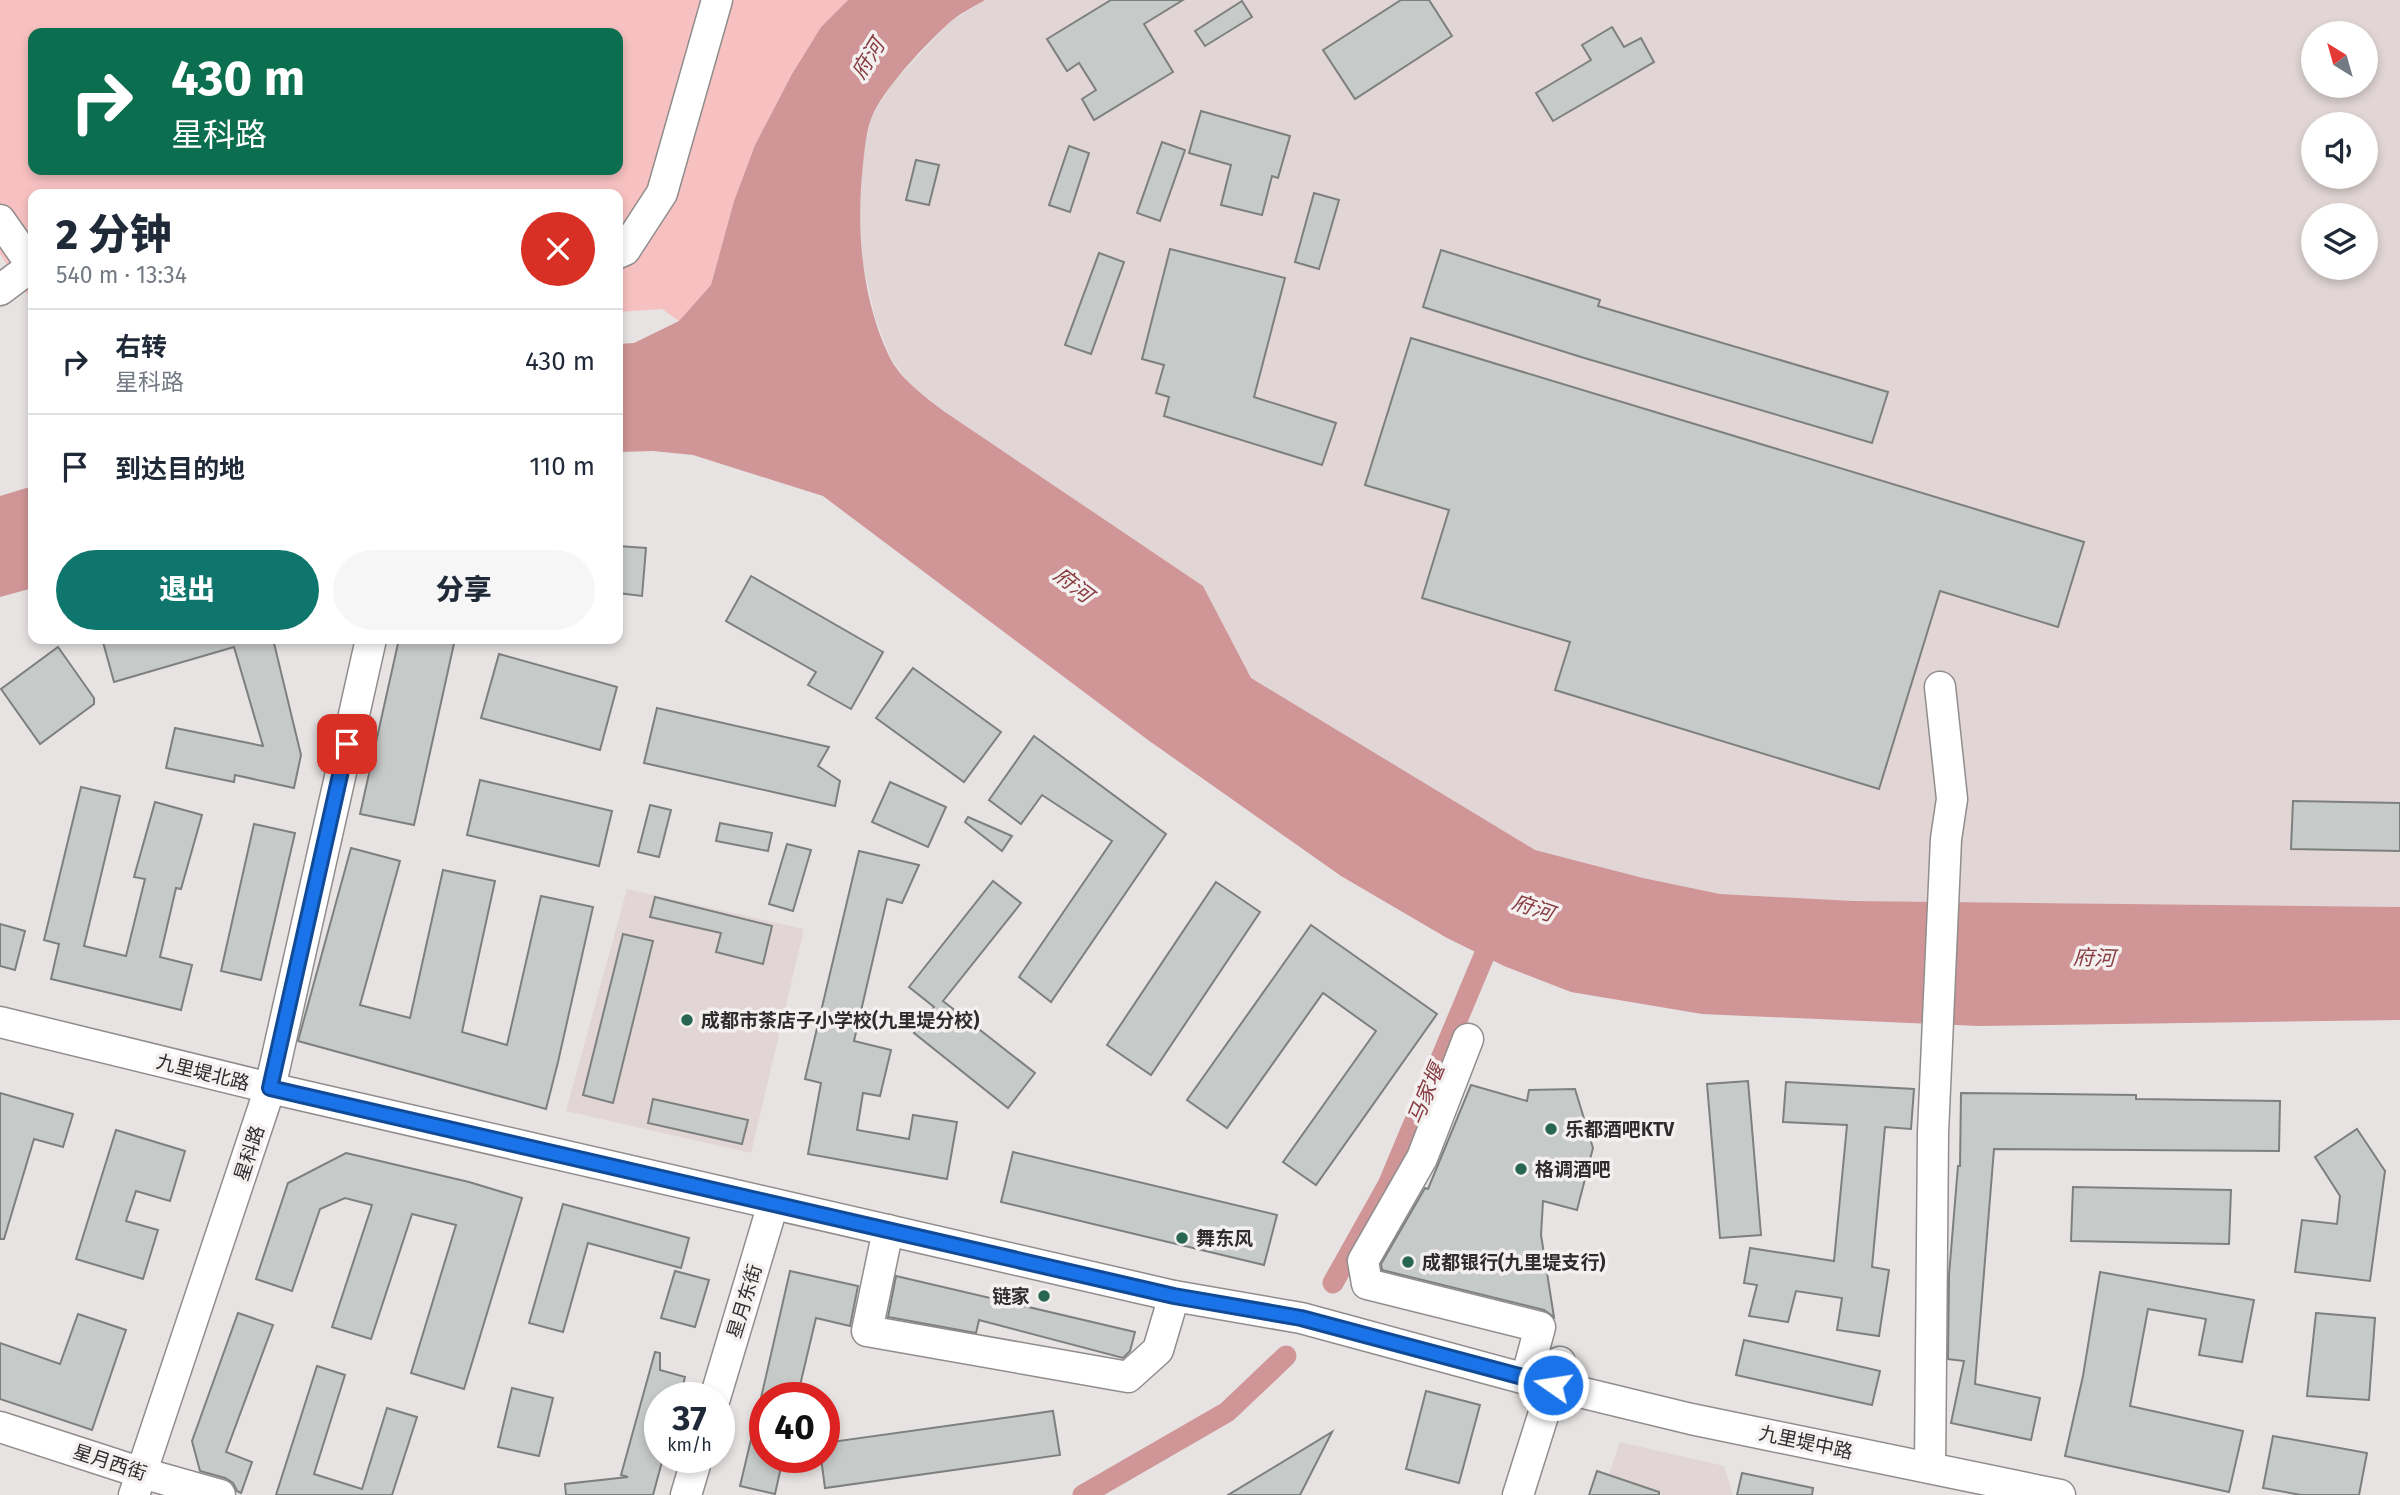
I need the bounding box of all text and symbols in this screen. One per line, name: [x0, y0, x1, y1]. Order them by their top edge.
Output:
north arrow: [2301, 21, 2378, 98]
map controls: [2301, 21, 2378, 280]
water label: 府河: [846, 31, 892, 84]
text: 430 m: [171, 49, 305, 108]
icon: right: [56, 56, 147, 147]
button: sound: [2301, 112, 2378, 189]
text: 星科路: [171, 116, 267, 154]
button: layers: [2301, 203, 2378, 280]
text: 2 分钟: [56, 210, 172, 260]
button: close: [521, 212, 595, 286]
text: 540 m · 13:34: [56, 261, 187, 289]
text: 右转: [115, 332, 167, 363]
icon: right: [56, 343, 94, 381]
text: 430 m: [525, 346, 595, 377]
text: 星科路: [115, 368, 184, 396]
icon: arrive: [56, 448, 94, 486]
text: 110 m: [529, 451, 595, 482]
text: 到达目的地: [115, 454, 245, 485]
button: 退出: [56, 550, 319, 630]
button: 分享: [333, 550, 595, 630]
water label: 府河: [1048, 562, 1101, 611]
pin: [317, 714, 377, 774]
icon: arrive: [328, 725, 366, 763]
water label: 府河: [1509, 889, 1561, 928]
water label: 府河: [2073, 944, 2119, 972]
place label: 成都市茶店子小学校(九里堤分校): [701, 1009, 979, 1032]
marker: 成都市茶店子小学校(九里堤分校): [679, 1012, 695, 1028]
street label: 九里堤北路: [154, 1050, 252, 1095]
water label: 马家堰: [1402, 1057, 1451, 1128]
place label: 乐都酒吧KTV: [1565, 1118, 1675, 1141]
marker: 乐都酒吧KTV: [1543, 1121, 1559, 1137]
street label: 星科路: [230, 1122, 269, 1184]
place label: 格调酒吧: [1535, 1158, 1611, 1181]
marker: 格调酒吧: [1513, 1161, 1529, 1177]
place label: 舞东风: [1196, 1227, 1253, 1250]
marker: 舞东风: [1174, 1230, 1190, 1246]
place label: 成都银行(九里堤支行): [1422, 1251, 1605, 1274]
marker: 成都银行(九里堤支行): [1400, 1254, 1416, 1270]
street label: 星月东街: [722, 1261, 767, 1341]
place label: 链家: [992, 1285, 1030, 1308]
marker: 链家: [1036, 1288, 1052, 1304]
position arrow: [1516, 1348, 1590, 1422]
speed limit sign: 40: [749, 1382, 840, 1473]
text: 37: [672, 1397, 707, 1439]
street label: 九里堤中路: [1757, 1421, 1855, 1464]
text: km/h: [667, 1434, 712, 1456]
street label: 星月西街: [70, 1440, 150, 1485]

